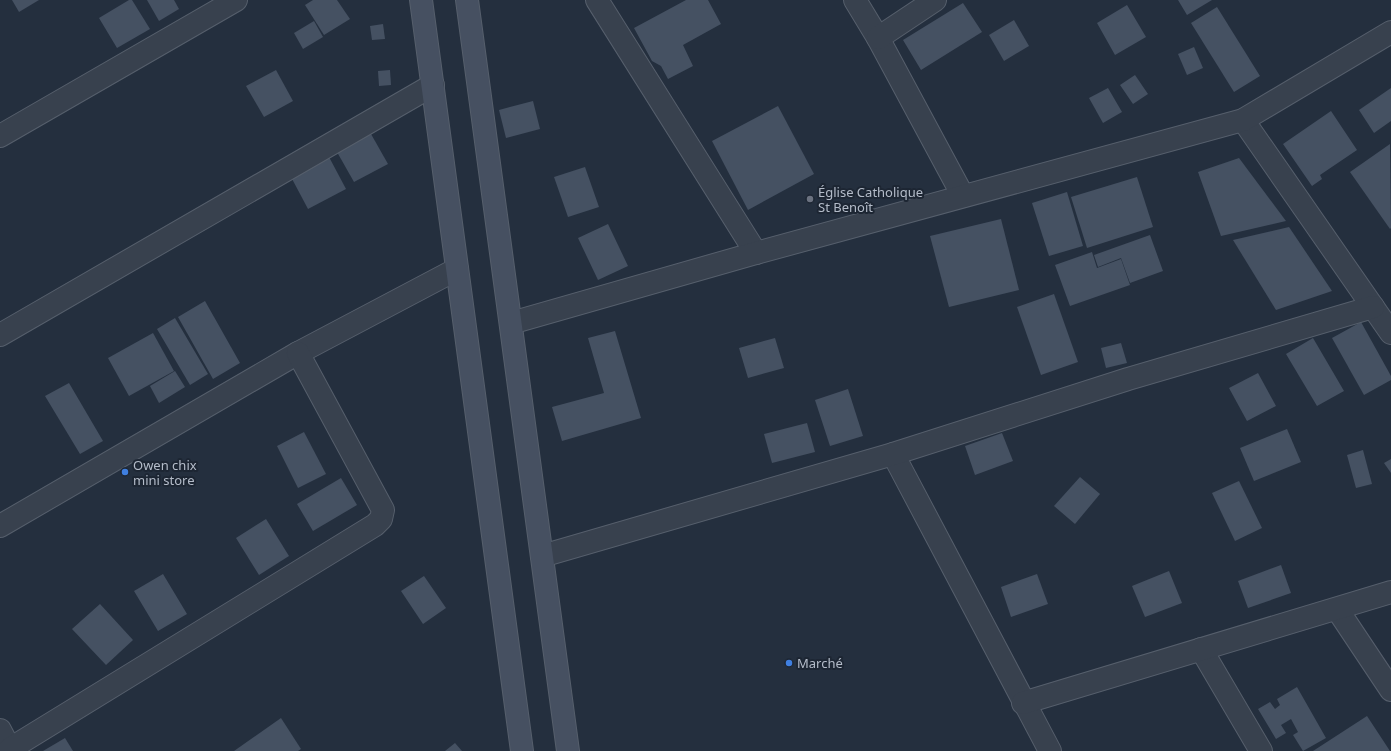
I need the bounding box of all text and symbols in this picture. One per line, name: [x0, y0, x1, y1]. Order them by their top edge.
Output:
place label: Église Catholique St Benoît: [818, 183, 923, 216]
marker: Église Catholique St Benoît: [805, 194, 815, 204]
place label: Owen chix mini store: [133, 456, 197, 489]
marker: Owen chix mini store: [120, 467, 130, 477]
place label: Marché: [797, 654, 843, 672]
marker: Marché: [784, 658, 794, 668]

